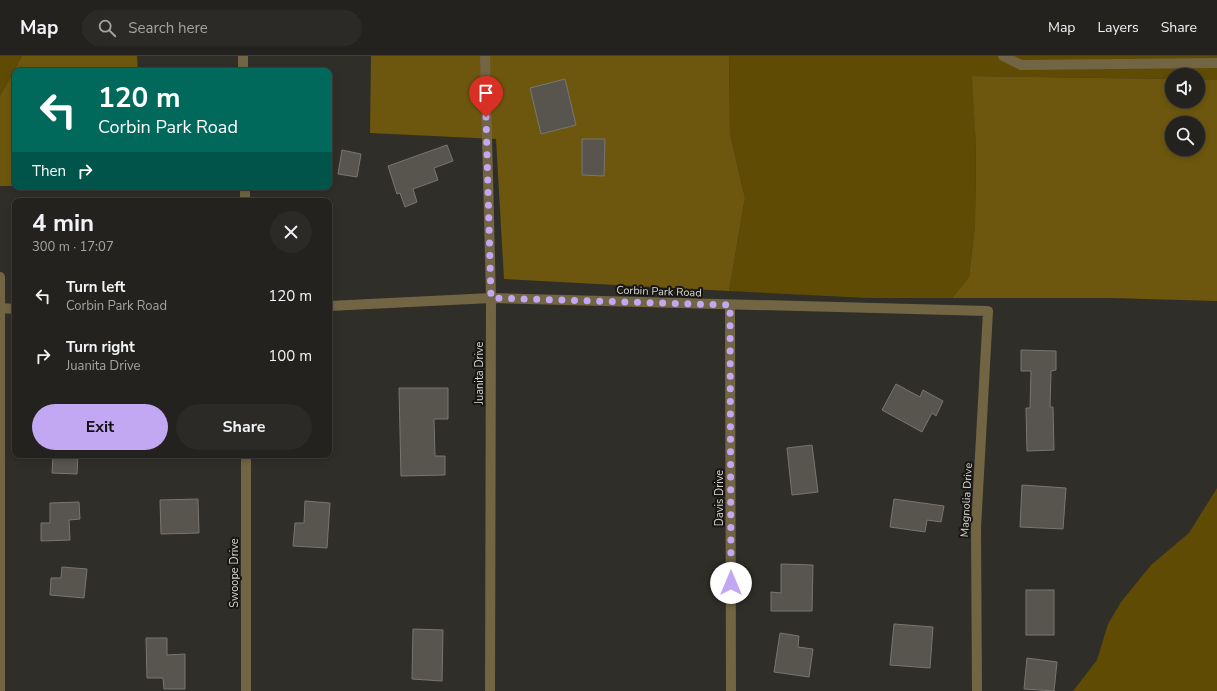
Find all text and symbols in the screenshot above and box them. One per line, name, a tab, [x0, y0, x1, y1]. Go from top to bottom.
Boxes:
search box	[82, 10, 362, 46]
text: Map	[20, 15, 58, 41]
icon: search	[96, 17, 118, 39]
text: Search here	[128, 18, 208, 38]
text: Map	[1048, 18, 1075, 37]
text: Layers	[1097, 18, 1139, 37]
text: Share	[1161, 18, 1197, 37]
map controls	[1165, 68, 1205, 156]
button: sound	[1165, 68, 1205, 108]
pin	[469, 76, 503, 117]
text: 120 m	[98, 79, 181, 117]
icon: arrive	[475, 82, 497, 104]
icon: left	[32, 84, 84, 136]
text: Corbin Park Road	[98, 115, 238, 139]
button: search	[1165, 116, 1205, 156]
icon: right	[74, 160, 96, 182]
text: Then	[32, 161, 66, 181]
text: 4 min	[32, 207, 94, 239]
button: close	[270, 211, 312, 253]
text: 300 m · 17:07	[32, 238, 114, 256]
text: Turn left	[66, 277, 125, 297]
street label: Corbin Park Road	[616, 283, 702, 300]
icon: left	[32, 285, 54, 307]
text: 120 m	[268, 286, 312, 306]
text: Corbin Park Road	[66, 297, 167, 315]
text: Turn right	[66, 337, 135, 357]
street label: Juanita Drive	[472, 341, 487, 405]
icon: right	[32, 345, 54, 367]
text: 100 m	[268, 346, 312, 366]
text: Juanita Drive	[66, 357, 140, 375]
button: Exit	[32, 404, 168, 450]
button: Share	[176, 404, 312, 450]
street label: Magnolia Drive	[957, 462, 976, 538]
street label: Davis Drive	[712, 470, 727, 526]
street label: Swoope Drive	[227, 538, 242, 608]
position arrow	[710, 562, 752, 604]

